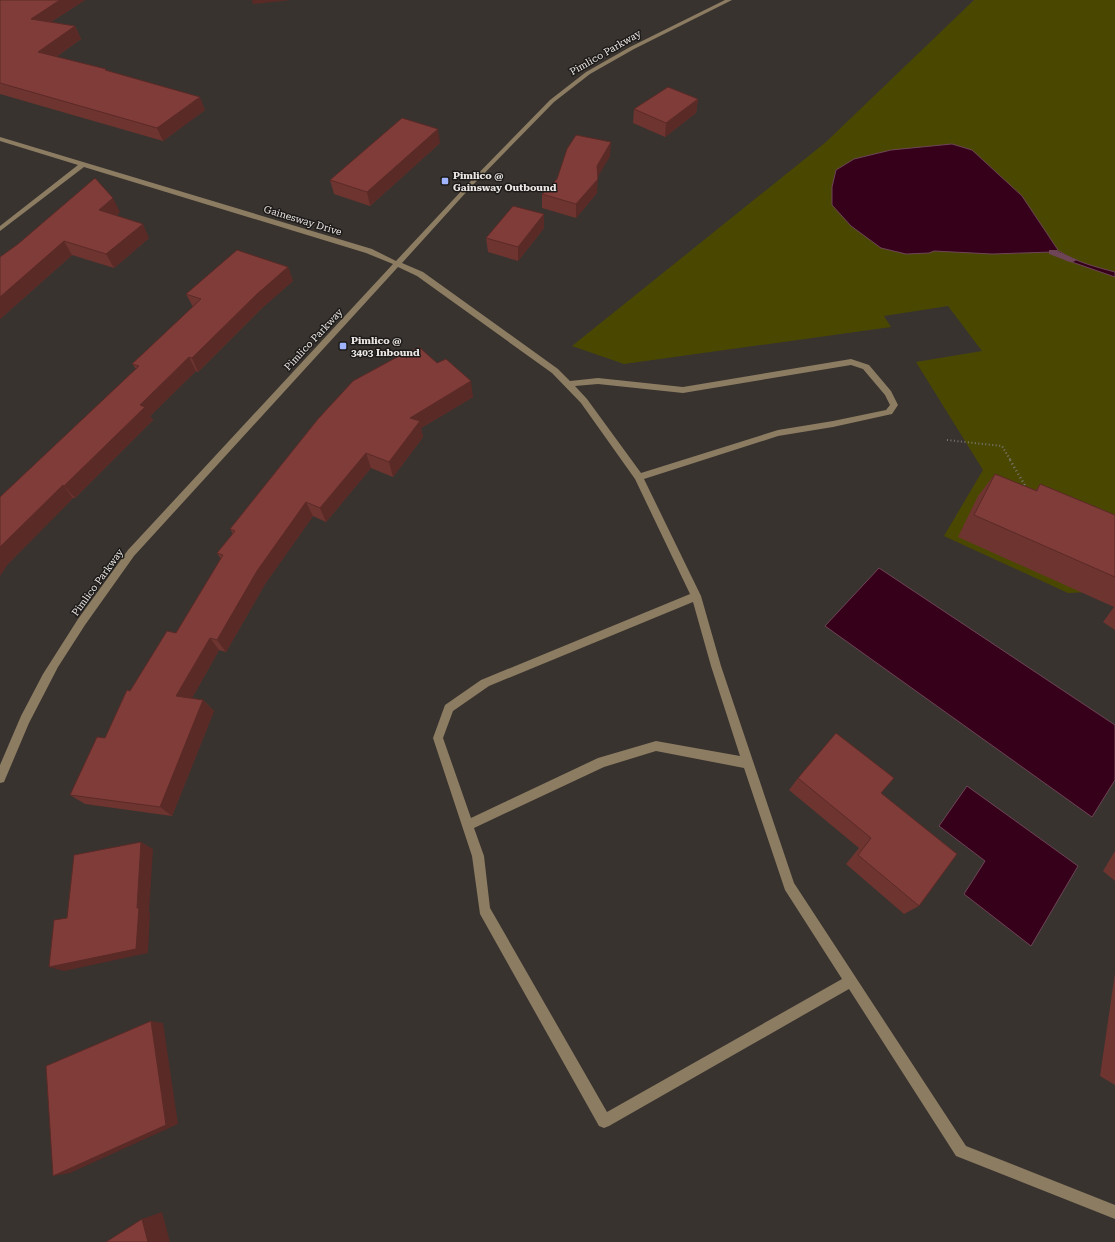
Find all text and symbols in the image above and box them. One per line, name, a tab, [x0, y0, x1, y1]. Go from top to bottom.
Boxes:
street label: Pimlico Parkway	[568, 28, 643, 77]
place label: Pimlico @ Gainsway Outbound	[453, 170, 557, 193]
marker: Pimlico @ Gainsway Outbound	[440, 176, 450, 186]
street label: Gainesway Drive	[263, 203, 344, 238]
street label: Pimlico Parkway	[282, 306, 345, 372]
place label: Pimlico @ 3403 Inbound	[351, 335, 420, 358]
marker: Pimlico @ 3403 Inbound	[338, 341, 348, 351]
street label: Pimlico Parkway	[69, 547, 126, 618]

